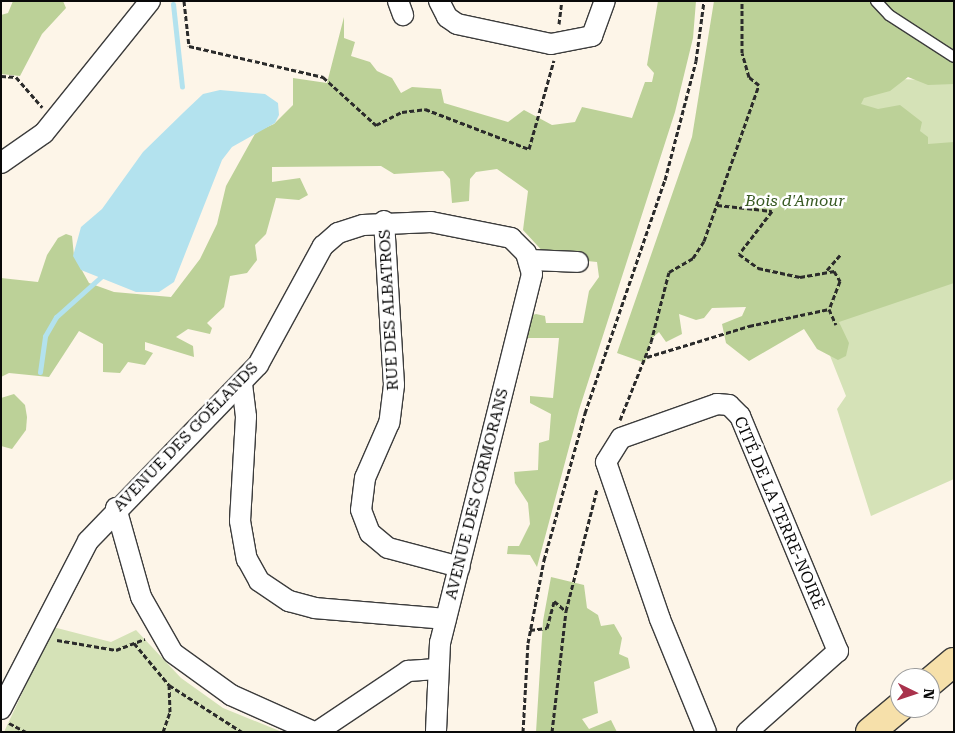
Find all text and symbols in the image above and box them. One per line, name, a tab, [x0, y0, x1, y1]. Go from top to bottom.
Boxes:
park label: Bois d'Amour	[745, 191, 845, 211]
street label: RUE DES ALBATROS	[375, 229, 403, 391]
street label: AVENUE DES GOÉLANDS	[110, 358, 262, 516]
street label: AVENUE DES CORMORANS	[441, 386, 513, 602]
street label: CITÉ DE LA TERRE-NOIRE	[730, 414, 828, 612]
north arrow	[890, 668, 940, 718]
text: N	[921, 688, 937, 700]

